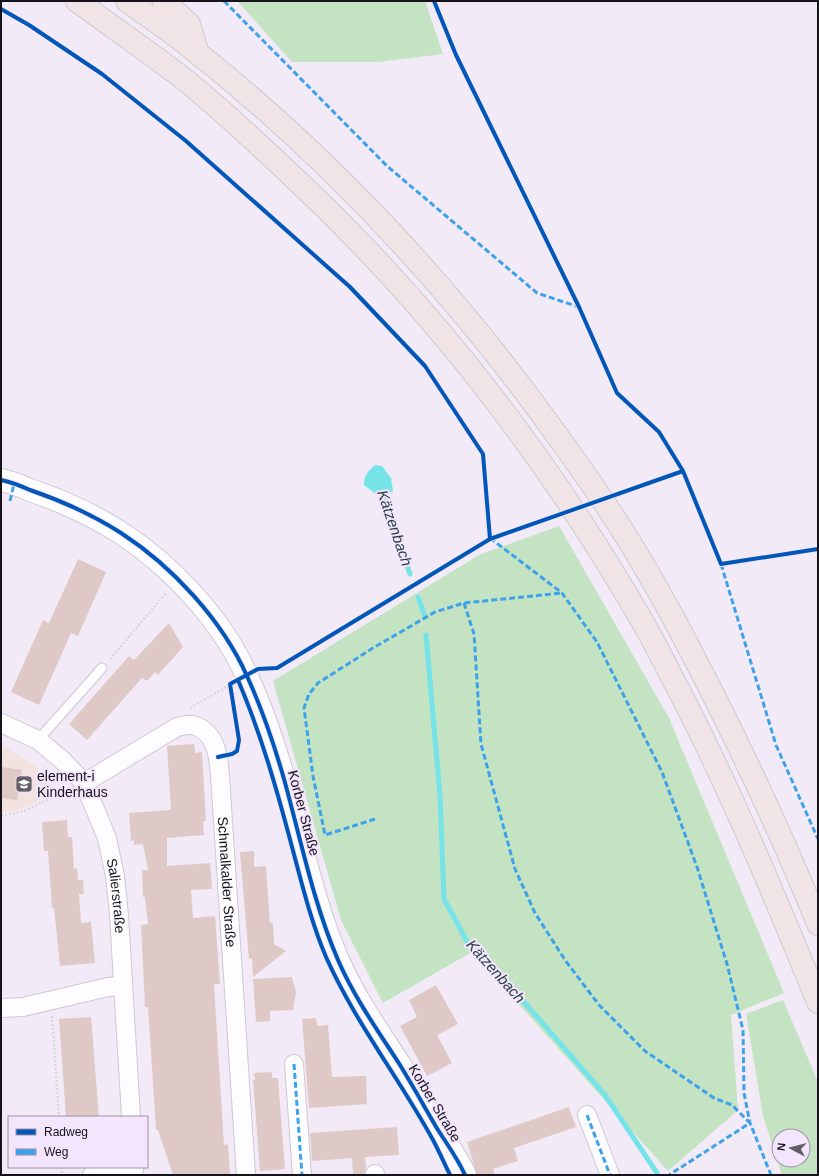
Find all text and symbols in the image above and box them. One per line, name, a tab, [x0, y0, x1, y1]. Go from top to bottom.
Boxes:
water label: Kätzenbach	[374, 488, 416, 568]
place label: element-i Kinderhaus	[37, 768, 108, 800]
street label: Korber Straße	[285, 768, 323, 858]
school or university icon: element-i Kinderhaus	[14, 774, 34, 794]
street label: Schmalkalder Straße	[215, 816, 239, 948]
street label: Salierstraße	[103, 857, 128, 934]
water label: Kätzenbach	[463, 936, 529, 1006]
street label: Korber Straße	[405, 1061, 465, 1145]
legend	[8, 1116, 148, 1168]
text: Radweg	[44, 1125, 88, 1139]
north arrow	[771, 1128, 811, 1168]
text: N	[775, 1142, 788, 1151]
text: Weg	[44, 1145, 68, 1159]

